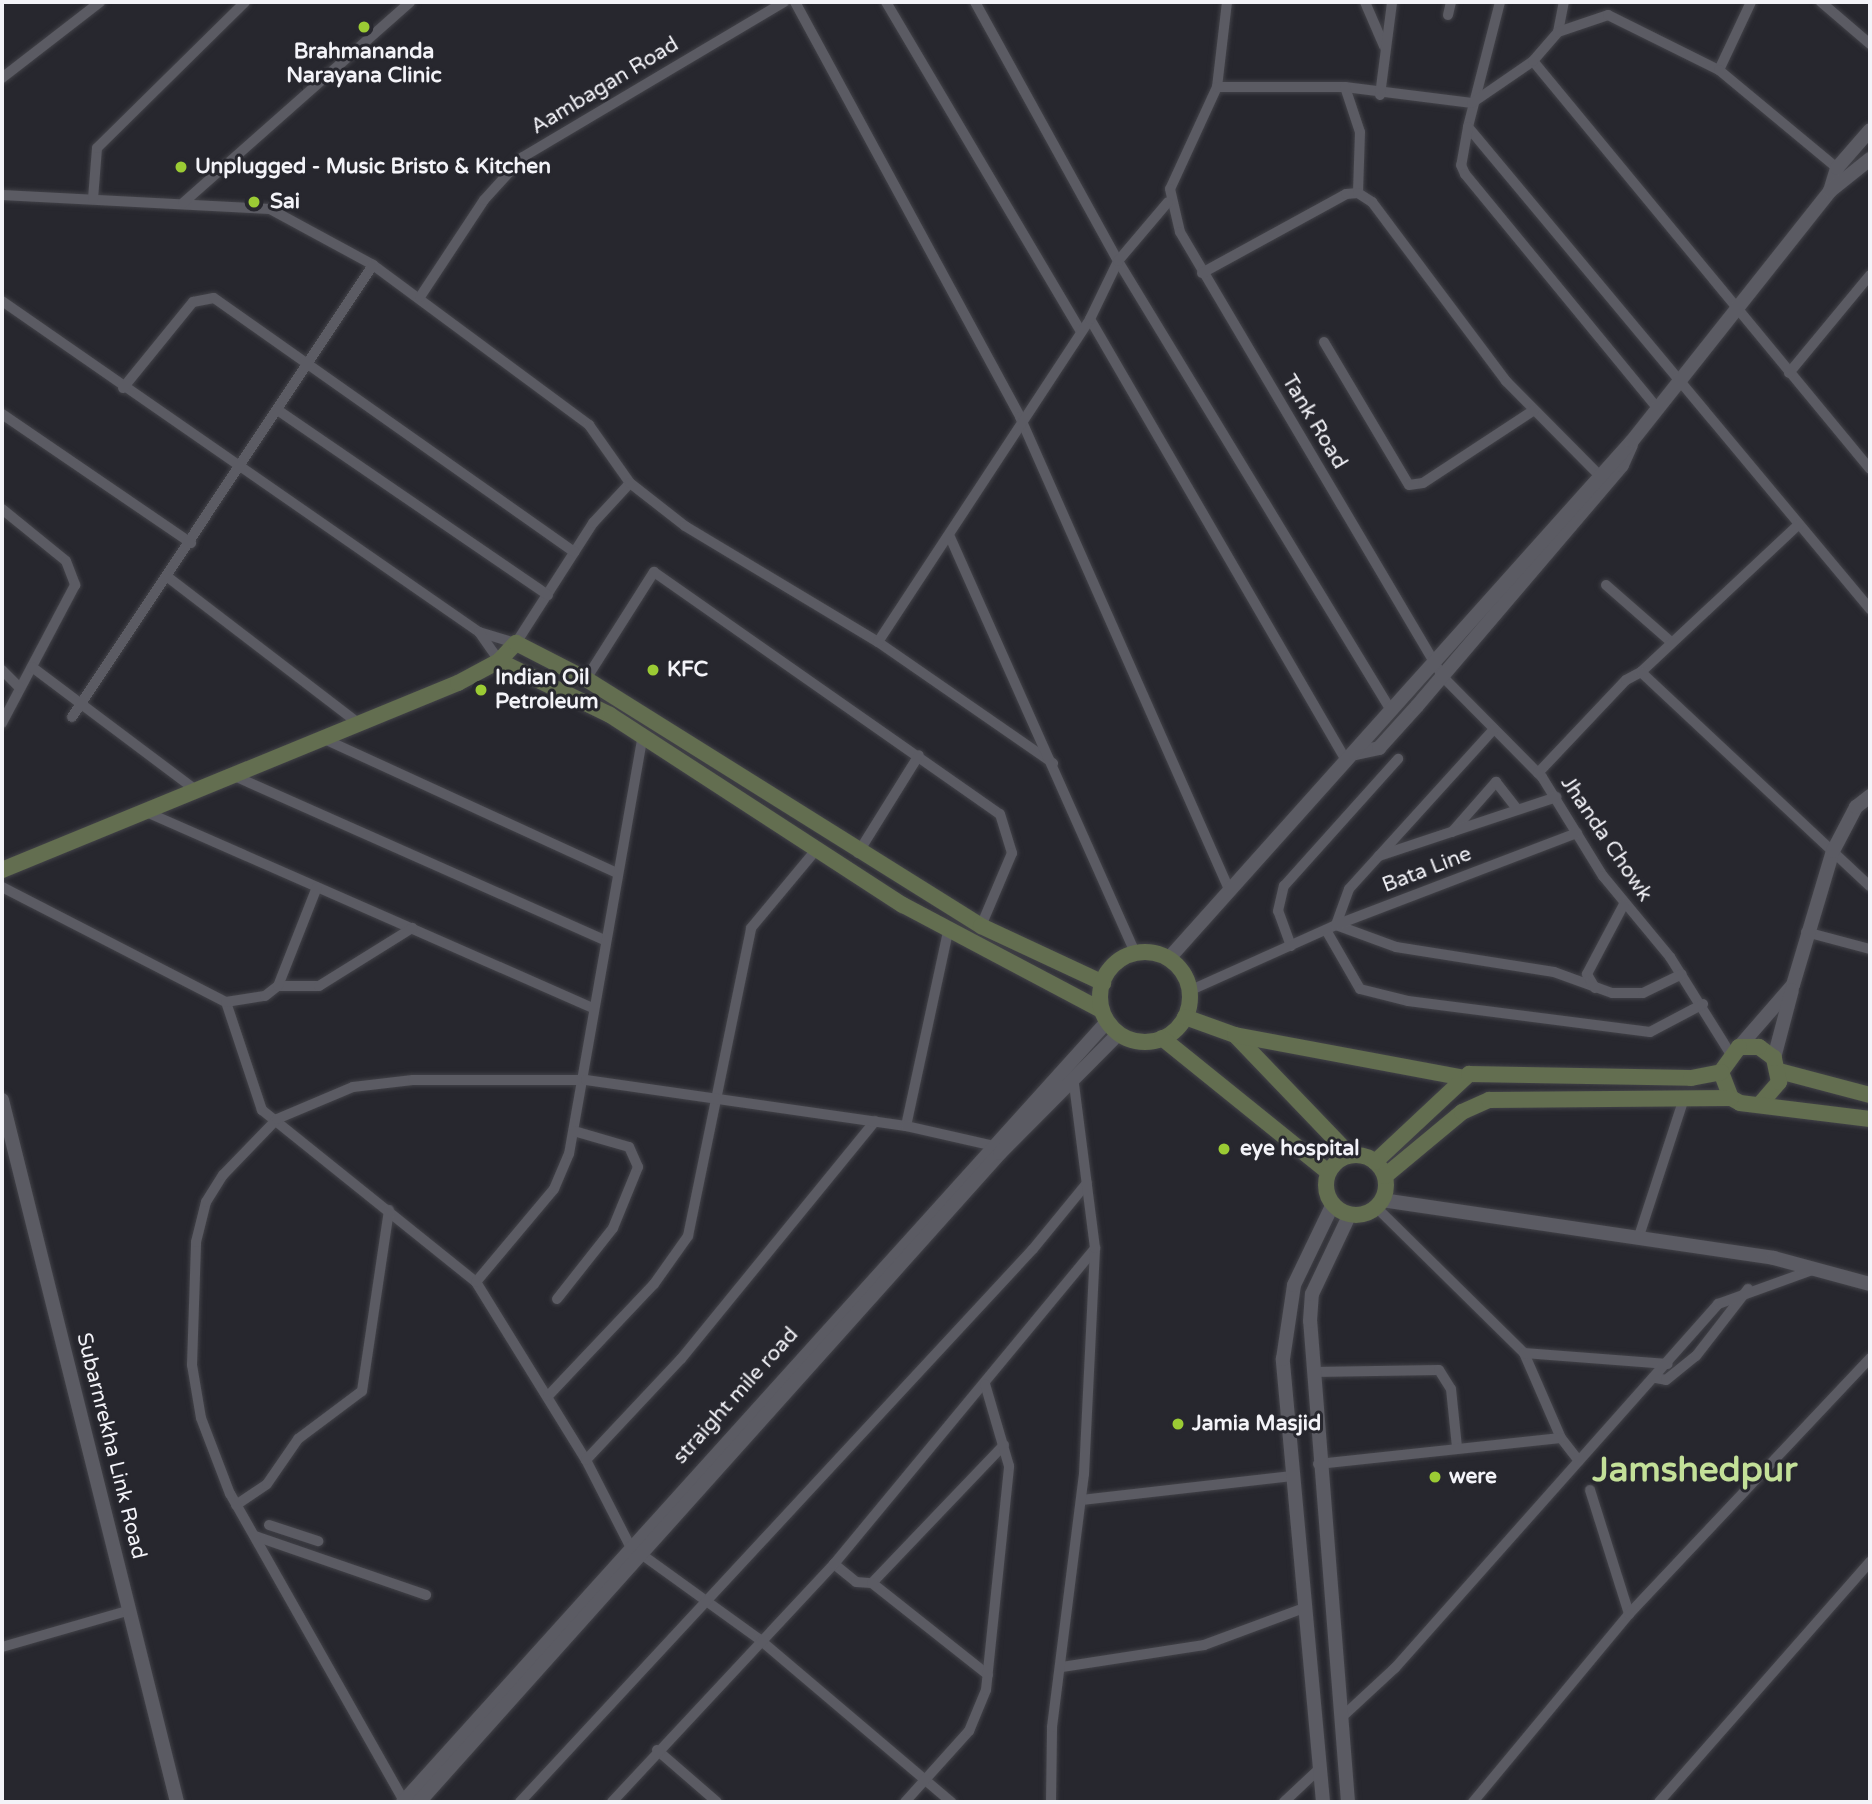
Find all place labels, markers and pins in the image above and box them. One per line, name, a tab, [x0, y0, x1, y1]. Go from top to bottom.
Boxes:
marker: Brahmananda Narayana Clinic	[354, 17, 374, 37]
place label: Brahmananda Narayana Clinic	[286, 39, 442, 89]
place label: Unplugged - Music Bristo & Kitchen	[195, 154, 551, 180]
marker: Unplugged - Music Bristo & Kitchen	[173, 159, 189, 175]
place label: Sai	[270, 189, 300, 215]
marker: Sai	[244, 192, 264, 212]
place label: KFC	[667, 657, 708, 683]
marker: KFC	[645, 662, 661, 678]
place label: Indian Oil Petroleum	[495, 665, 598, 715]
marker: Indian Oil Petroleum	[473, 682, 489, 698]
place label: eye hospital	[1240, 1136, 1359, 1162]
marker: eye hospital	[1214, 1139, 1234, 1159]
place label: Jamia Masjid	[1192, 1411, 1321, 1437]
marker: Jamia Masjid	[1170, 1416, 1186, 1432]
place label: were	[1449, 1464, 1497, 1490]
marker: were	[1427, 1469, 1443, 1485]

